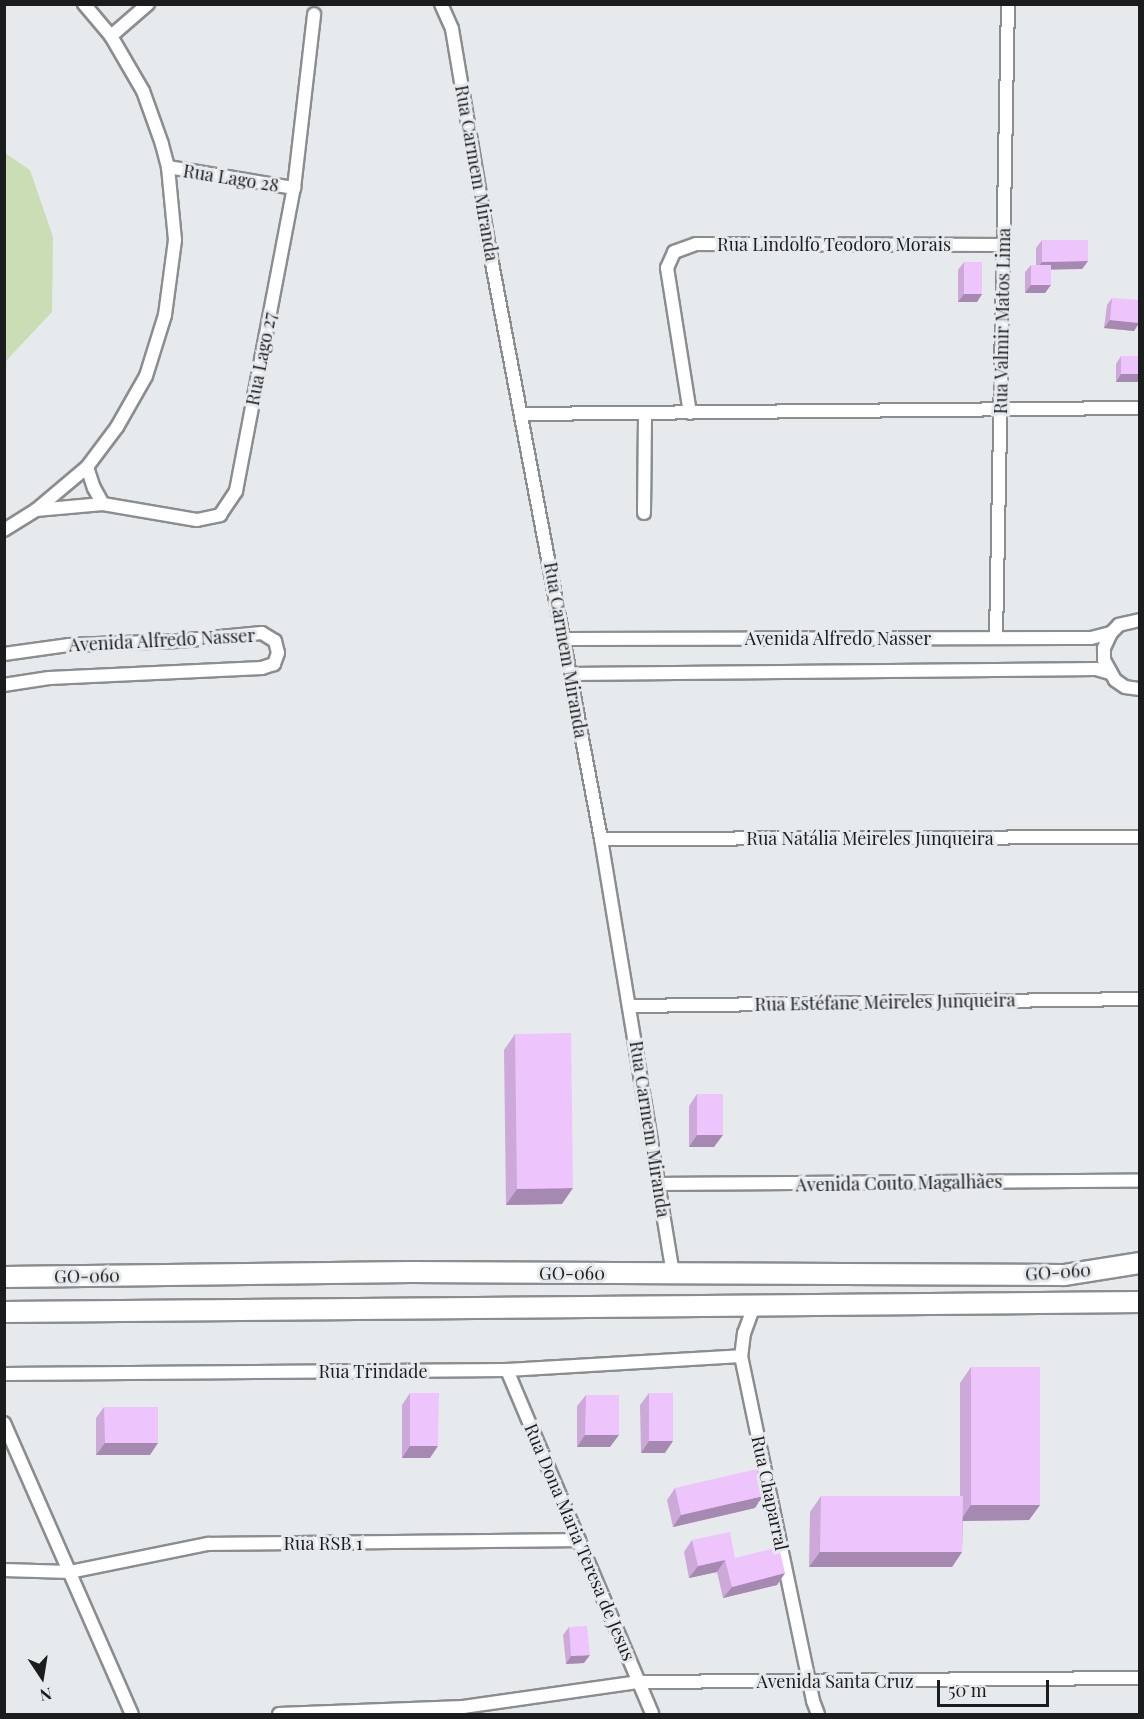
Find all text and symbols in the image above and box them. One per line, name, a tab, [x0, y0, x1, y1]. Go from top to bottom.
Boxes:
street label: Rua Carmem Miranda	[451, 83, 503, 263]
street label: Rua Lago 28	[182, 160, 280, 196]
street label: Rua Valmir Matos Lima	[990, 227, 1014, 415]
street label: Rua Lindolfo Teodoro Morais	[717, 233, 951, 255]
street label: Rua Lago 27	[241, 310, 281, 408]
street label: Rua Carmem Miranda	[540, 560, 592, 740]
street label: Avenida Alfredo Nasser	[68, 624, 256, 656]
street label: Avenida Alfredo Nasser	[744, 627, 932, 649]
street label: Rua Natália Meireles Junqueira	[746, 827, 994, 849]
street label: Rua Estéfane Meireles Junqueira	[754, 989, 1016, 1015]
street label: Rua Carmem Miranda	[625, 1039, 675, 1219]
street label: Avenida Couto Magalhães	[795, 1170, 1003, 1196]
street label: GO-060	[1024, 1259, 1092, 1285]
street label: GO-060	[539, 1262, 605, 1284]
street label: GO-060	[54, 1265, 120, 1287]
street label: Rua Trindade	[318, 1360, 428, 1382]
street label: Rua Dona Maria Teresa de Jesus	[520, 1420, 640, 1664]
street label: Rua Chaparral	[747, 1434, 793, 1552]
street label: Rua RSB 1	[283, 1532, 363, 1554]
north arrow	[12, 1647, 72, 1707]
scale bar	[940, 1668, 1052, 1706]
street label: Avenida Santa Cruz	[756, 1670, 914, 1692]
text: 50 m	[948, 1678, 987, 1702]
text: N	[38, 1684, 54, 1707]

